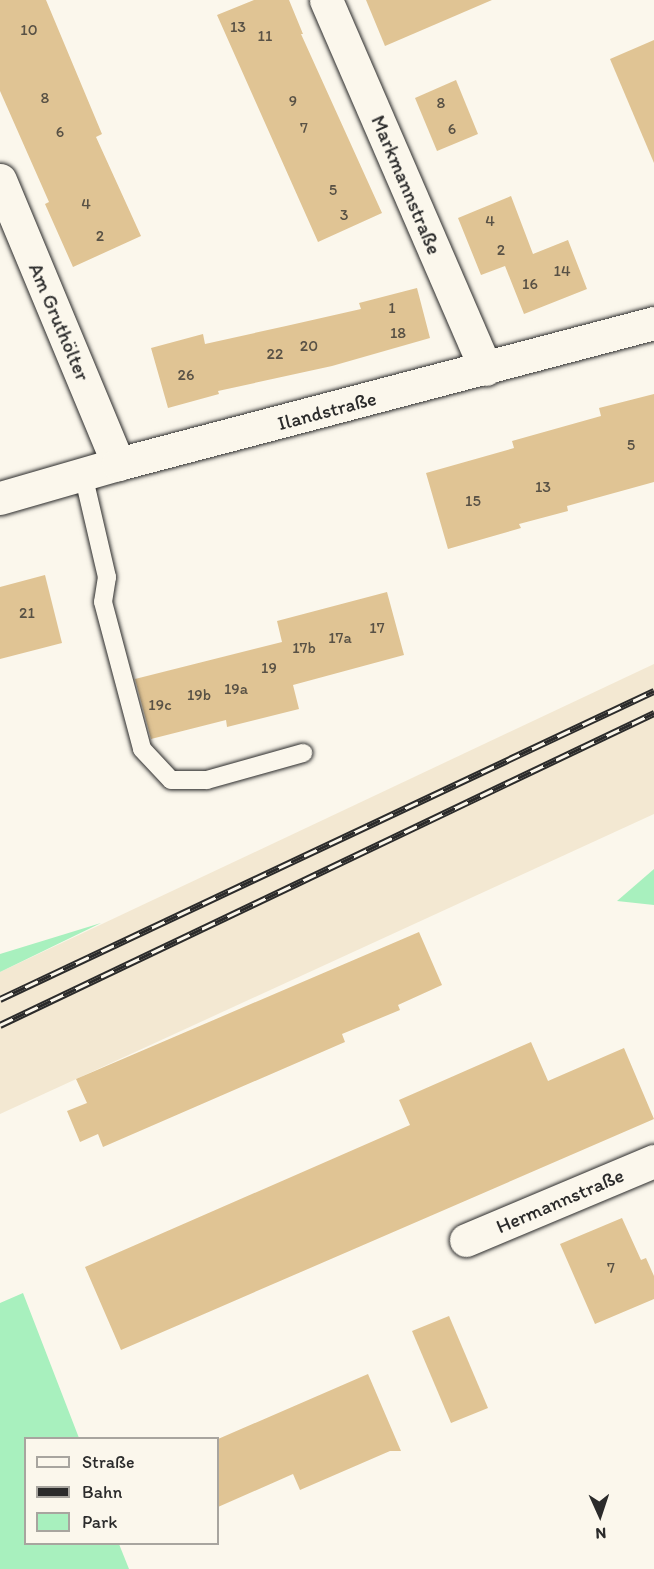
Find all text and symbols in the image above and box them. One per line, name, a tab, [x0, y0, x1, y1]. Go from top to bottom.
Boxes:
house number: 13	[230, 17, 246, 37]
house number: 10	[20, 20, 38, 40]
house number: 11	[258, 26, 272, 46]
house number: 8	[41, 88, 49, 108]
house number: 9	[289, 91, 297, 111]
house number: 8	[437, 93, 445, 113]
street label: Markmannstraße	[366, 112, 446, 258]
house number: 7	[300, 118, 308, 138]
house number: 6	[448, 119, 456, 139]
house number: 6	[56, 122, 64, 142]
house number: 5	[329, 180, 337, 200]
house number: 4	[81, 194, 91, 214]
house number: 3	[340, 205, 348, 225]
house number: 4	[485, 211, 495, 231]
house number: 2	[96, 226, 104, 246]
house number: 2	[497, 240, 505, 260]
street label: Am Gruthölter	[23, 259, 95, 385]
house number: 14	[553, 261, 571, 281]
house number: 16	[522, 274, 538, 294]
house number: 1	[388, 298, 396, 318]
house number: 18	[390, 323, 406, 343]
house number: 20	[300, 336, 318, 356]
house number: 22	[267, 344, 283, 364]
house number: 26	[178, 365, 194, 385]
street label: Ilandstraße	[275, 386, 379, 436]
house number: 5	[627, 435, 635, 455]
house number: 13	[535, 477, 551, 497]
house number: 15	[465, 491, 481, 511]
house number: 21	[19, 603, 35, 623]
house number: 17	[369, 618, 385, 638]
house number: 17a	[328, 628, 352, 648]
house number: 17b	[292, 638, 316, 658]
house number: 19	[261, 658, 277, 678]
house number: 19a	[224, 679, 248, 699]
house number: 19b	[187, 685, 211, 705]
house number: 19c	[148, 695, 172, 715]
street label: Hermannstraße	[493, 1163, 627, 1239]
house number: 7	[607, 1258, 615, 1278]
legend	[24, 1437, 219, 1545]
text: Straße	[82, 1451, 135, 1473]
text: Bahn	[82, 1481, 122, 1503]
north arrow	[570, 1485, 630, 1545]
text: Park	[82, 1511, 117, 1533]
text: N	[595, 1524, 607, 1543]

